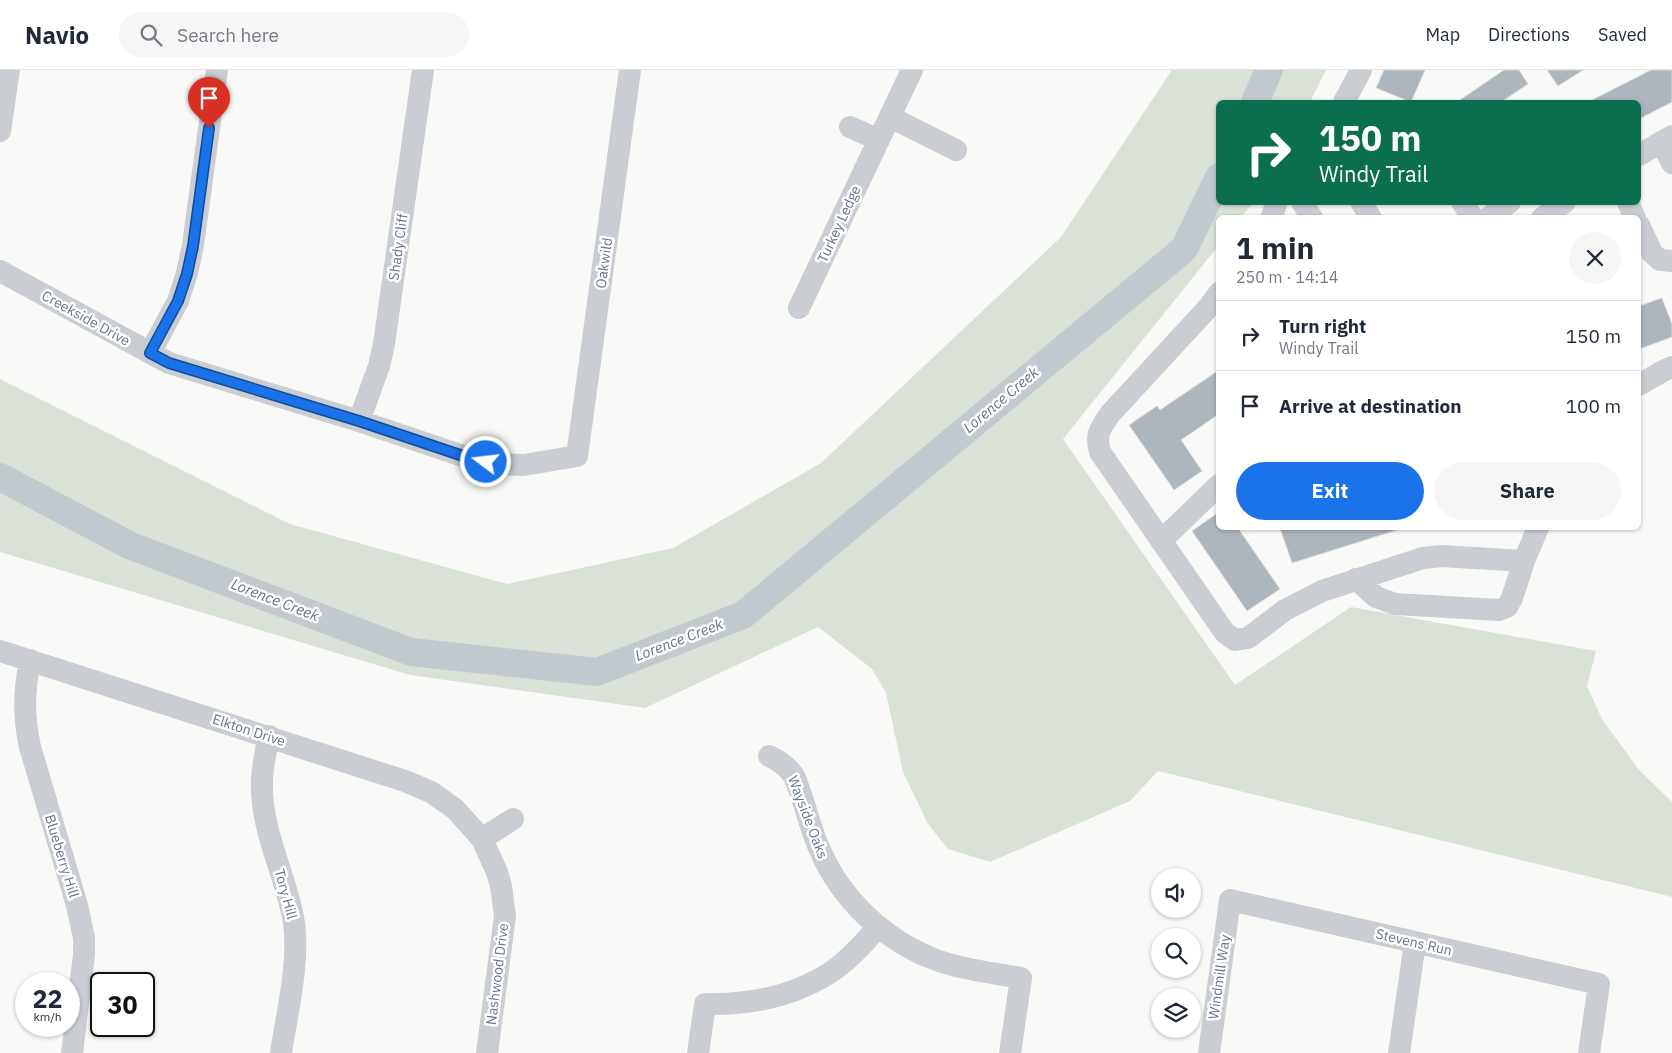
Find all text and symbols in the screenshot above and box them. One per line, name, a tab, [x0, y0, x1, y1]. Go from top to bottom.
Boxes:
search box	[119, 12, 469, 57]
text: Navio	[25, 19, 89, 51]
icon: search	[137, 21, 165, 49]
text: Search here	[177, 23, 279, 47]
text: Map	[1425, 23, 1460, 46]
text: Directions	[1488, 23, 1570, 46]
text: Saved	[1598, 23, 1647, 46]
pin	[188, 77, 230, 128]
icon: arrive	[195, 84, 223, 112]
text: 150 m	[1319, 115, 1422, 161]
icon: right	[1236, 120, 1301, 185]
text: Windy Trail	[1319, 159, 1428, 188]
street label: Turkey Ledge	[813, 182, 865, 265]
street label: Shady Cliff	[384, 212, 412, 281]
text: 1 min	[1236, 228, 1314, 267]
button: close	[1569, 232, 1621, 284]
street label: Oakwild	[592, 237, 616, 289]
text: 250 m · 14:14	[1236, 267, 1338, 287]
street label: Creekside Drive	[39, 286, 134, 350]
text: Turn right	[1279, 314, 1366, 338]
icon: right	[1236, 322, 1264, 350]
text: 150 m	[1566, 324, 1621, 348]
text: Windy Trail	[1279, 338, 1359, 358]
water label: Lorence Creek	[959, 362, 1042, 437]
icon: arrive	[1236, 392, 1264, 420]
text: Arrive at destination	[1279, 394, 1462, 418]
text: 100 m	[1566, 394, 1621, 418]
position arrow	[459, 435, 511, 487]
button: Exit	[1236, 462, 1424, 520]
button: Share	[1434, 462, 1621, 520]
water label: Lorence Creek	[228, 574, 322, 625]
water label: Lorence Creek	[632, 614, 726, 665]
street label: Elkton Drive	[210, 710, 288, 750]
street label: Wayside Oaks	[784, 773, 832, 861]
street label: Blueberry Hill	[41, 812, 83, 900]
street label: Tory Hill	[271, 867, 301, 921]
map controls	[1151, 868, 1201, 1038]
button: sound	[1151, 868, 1201, 918]
street label: Nashwood Drive	[482, 922, 512, 1026]
street label: Stevens Run	[1374, 924, 1454, 960]
button: search	[1151, 928, 1201, 978]
street label: Windmill Way	[1204, 933, 1234, 1021]
speed limit sign: 30	[90, 972, 155, 1037]
text: 22	[32, 982, 63, 1015]
button: layers	[1151, 988, 1201, 1038]
text: km/h	[33, 1009, 62, 1024]

